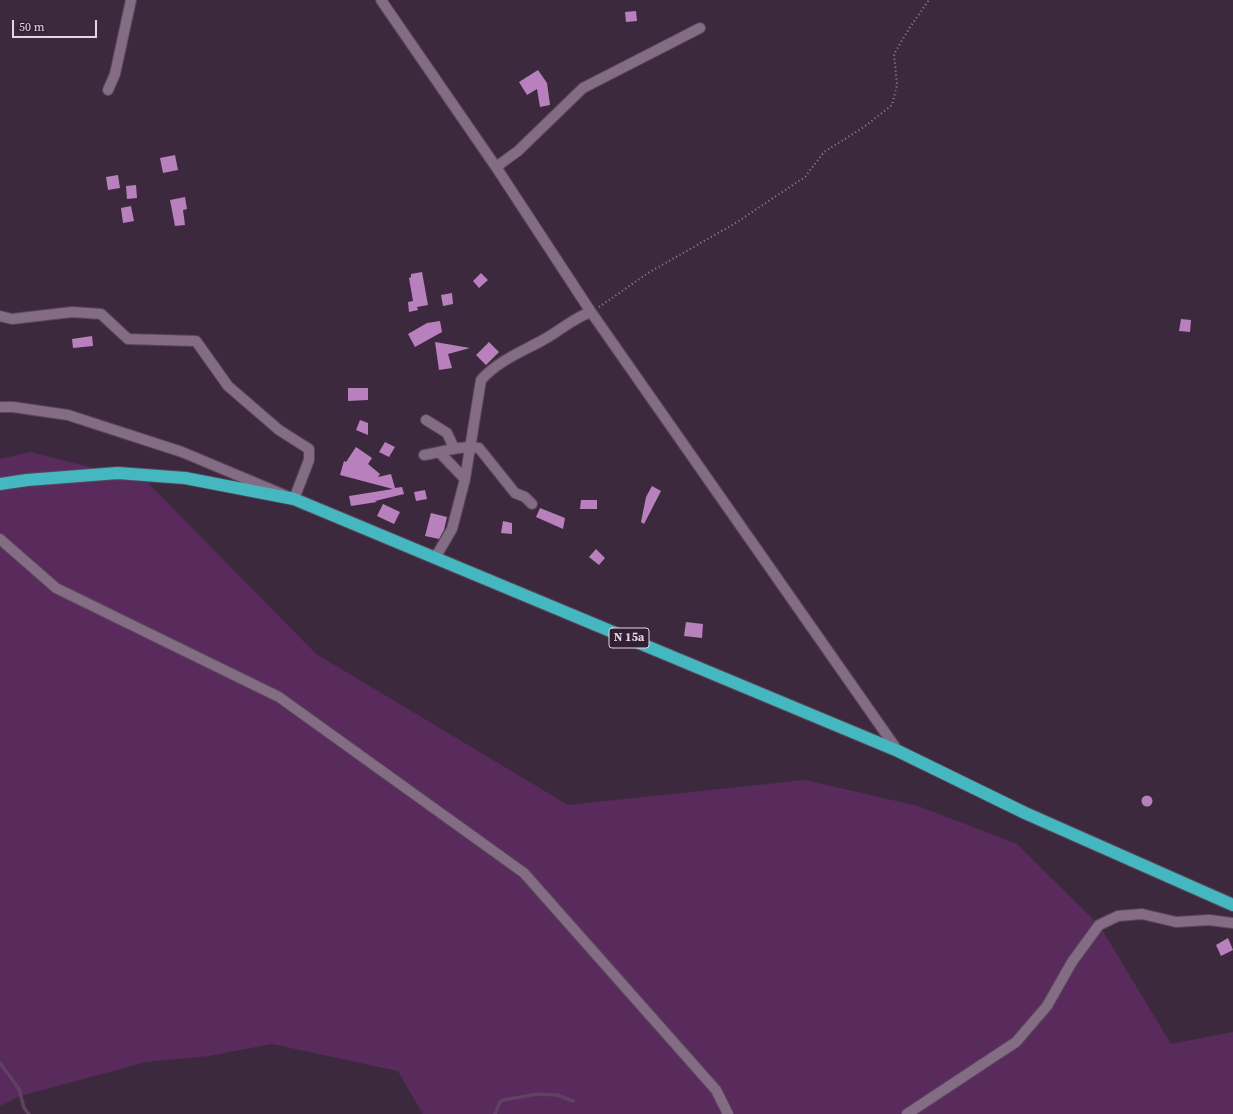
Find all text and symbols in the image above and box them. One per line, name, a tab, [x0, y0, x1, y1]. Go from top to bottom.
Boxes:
scale bar	[14, 12, 99, 38]
text: 50 m	[19, 19, 45, 35]
road number: N 15a	[609, 628, 649, 648]

